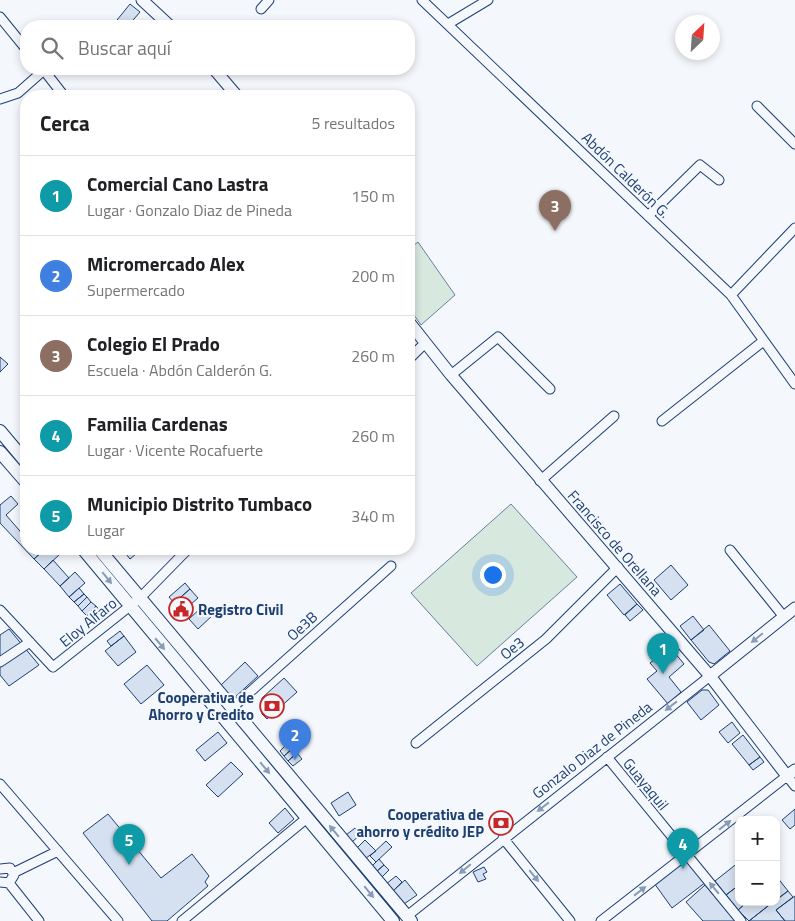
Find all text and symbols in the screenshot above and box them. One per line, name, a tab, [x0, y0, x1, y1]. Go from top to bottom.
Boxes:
north arrow	[675, 15, 720, 60]
search box	[20, 20, 415, 75]
text: Buscar aquí	[78, 33, 171, 62]
icon: search	[38, 34, 66, 62]
text: Cerca	[40, 107, 90, 139]
text: 5 resultados	[311, 111, 395, 135]
street label: Abdón Calderón G.	[576, 127, 676, 223]
text: Comercial Cano Lastra	[87, 169, 269, 198]
text: 1	[52, 184, 60, 208]
text: 150 m	[351, 184, 395, 208]
pin: 3	[539, 190, 571, 231]
text: Lugar · Gonzalo Diaz de Pineda	[87, 198, 292, 222]
text: Micromercado Alex	[87, 249, 245, 278]
text: 2	[52, 264, 60, 288]
text: 200 m	[351, 264, 395, 288]
text: Supermercado	[87, 278, 185, 302]
text: Colegio El Prado	[87, 329, 220, 358]
text: 3	[52, 344, 60, 368]
text: 260 m	[351, 344, 395, 368]
text: Escuela · Abdón Calderón G.	[87, 358, 272, 382]
text: Familia Cardenas	[87, 409, 228, 438]
text: 4	[52, 424, 60, 448]
text: 260 m	[351, 424, 395, 448]
text: Lugar · Vicente Rocafuerte	[87, 438, 263, 462]
street label: Francisco de Orellana	[562, 485, 668, 602]
text: Municipio Distrito Tumbaco	[87, 489, 312, 518]
text: 5	[52, 504, 60, 528]
text: 340 m	[351, 504, 395, 528]
text: Lugar	[87, 518, 125, 542]
your location	[480, 562, 506, 588]
one-way arrow	[101, 571, 112, 584]
street label: Eloy Alfaro	[54, 592, 122, 652]
public building icon: Registro Civil	[168, 596, 194, 622]
place label: Registro Civil	[198, 598, 284, 621]
street label: Oe3B	[281, 606, 323, 646]
street label: Oe3	[495, 631, 529, 665]
pin: 1	[647, 633, 679, 674]
one-way arrow	[751, 633, 764, 644]
one-way arrow	[154, 637, 165, 650]
place label: Cooperativa de Ahorro y Credito	[149, 686, 254, 726]
bank icon: Cooperativa de Ahorro y Credito	[259, 693, 285, 719]
street label: Gonzalo Diaz de Pineda	[527, 695, 657, 804]
one-way arrow	[665, 701, 678, 712]
pin: 2	[279, 719, 311, 760]
street label: Guayaquil	[618, 753, 674, 815]
one-way arrow	[259, 761, 270, 774]
one-way arrow	[537, 801, 550, 812]
place label: Cooperativa de ahorro y crédito JEP	[356, 803, 484, 843]
bank icon: Cooperativa de ahorro y crédito JEP	[488, 810, 514, 836]
map controls	[735, 816, 780, 906]
button: +	[735, 816, 780, 861]
one-way arrow	[718, 820, 731, 831]
pin: 5	[113, 824, 145, 865]
one-way arrow	[329, 824, 340, 837]
pin: 4	[667, 828, 699, 869]
button: −	[735, 861, 780, 906]
one-way arrow	[459, 863, 472, 874]
one-way arrow	[528, 869, 539, 882]
one-way arrow	[708, 883, 720, 895]
one-way arrow	[364, 886, 375, 899]
one-way arrow	[633, 886, 646, 897]

